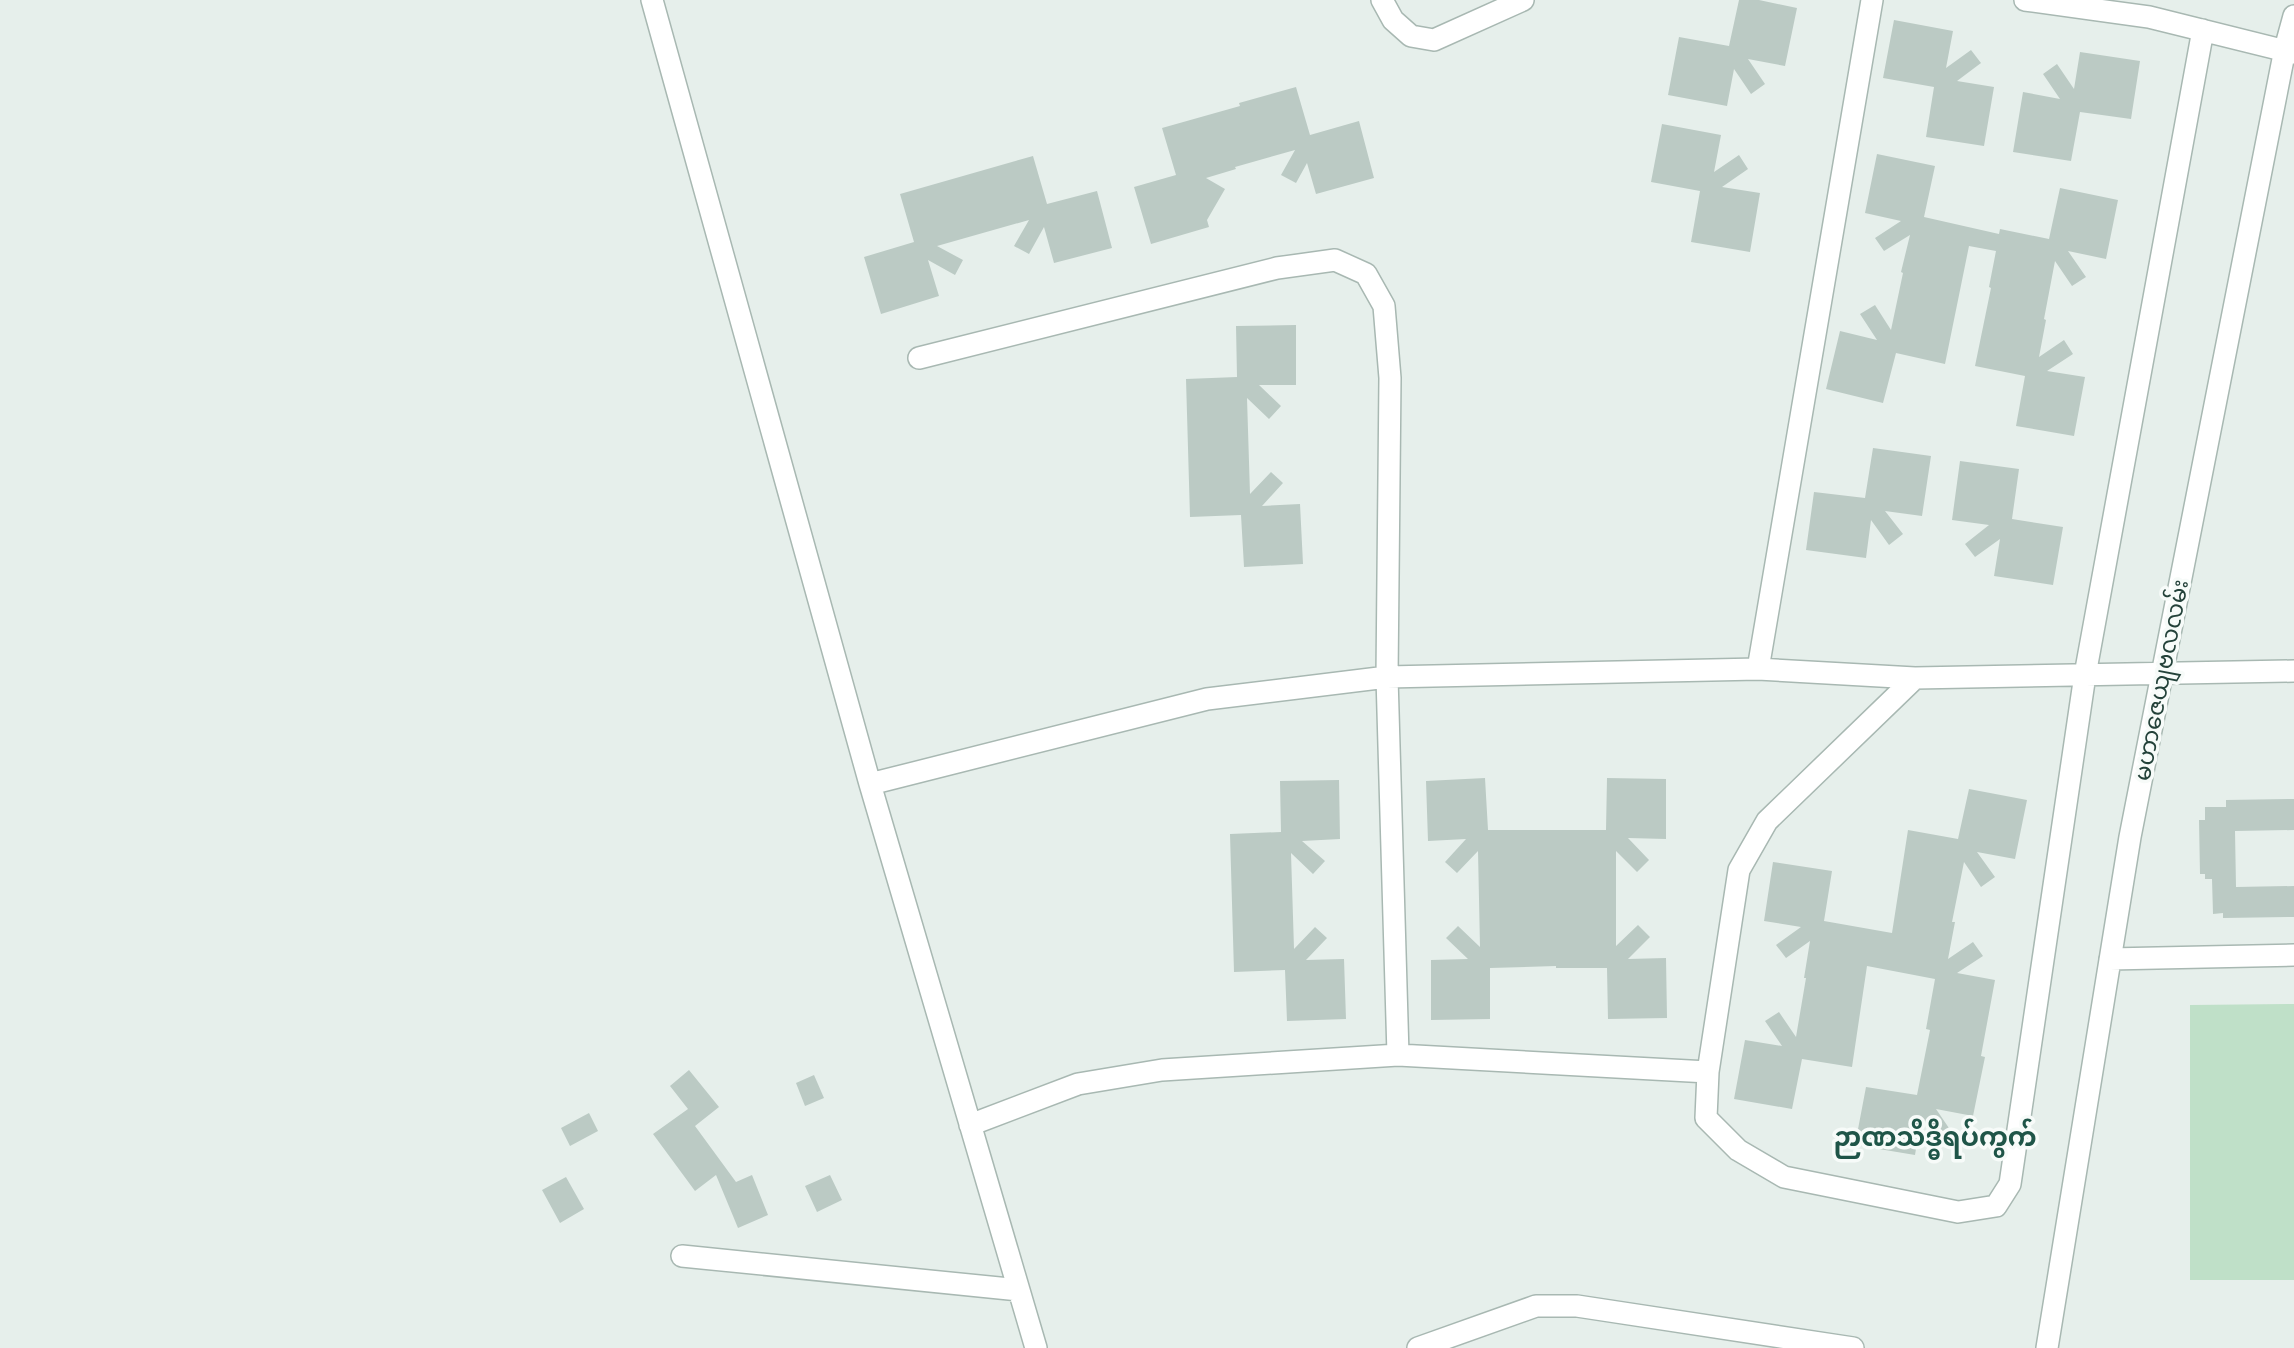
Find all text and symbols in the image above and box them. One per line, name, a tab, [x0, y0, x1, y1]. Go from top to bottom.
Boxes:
street label: မဟာဇေယျဗလလမ်း	[2125, 576, 2199, 784]
district label: ဉာဏသိဒ္ဓိရပ်ကွက်	[1833, 1118, 2037, 1160]

